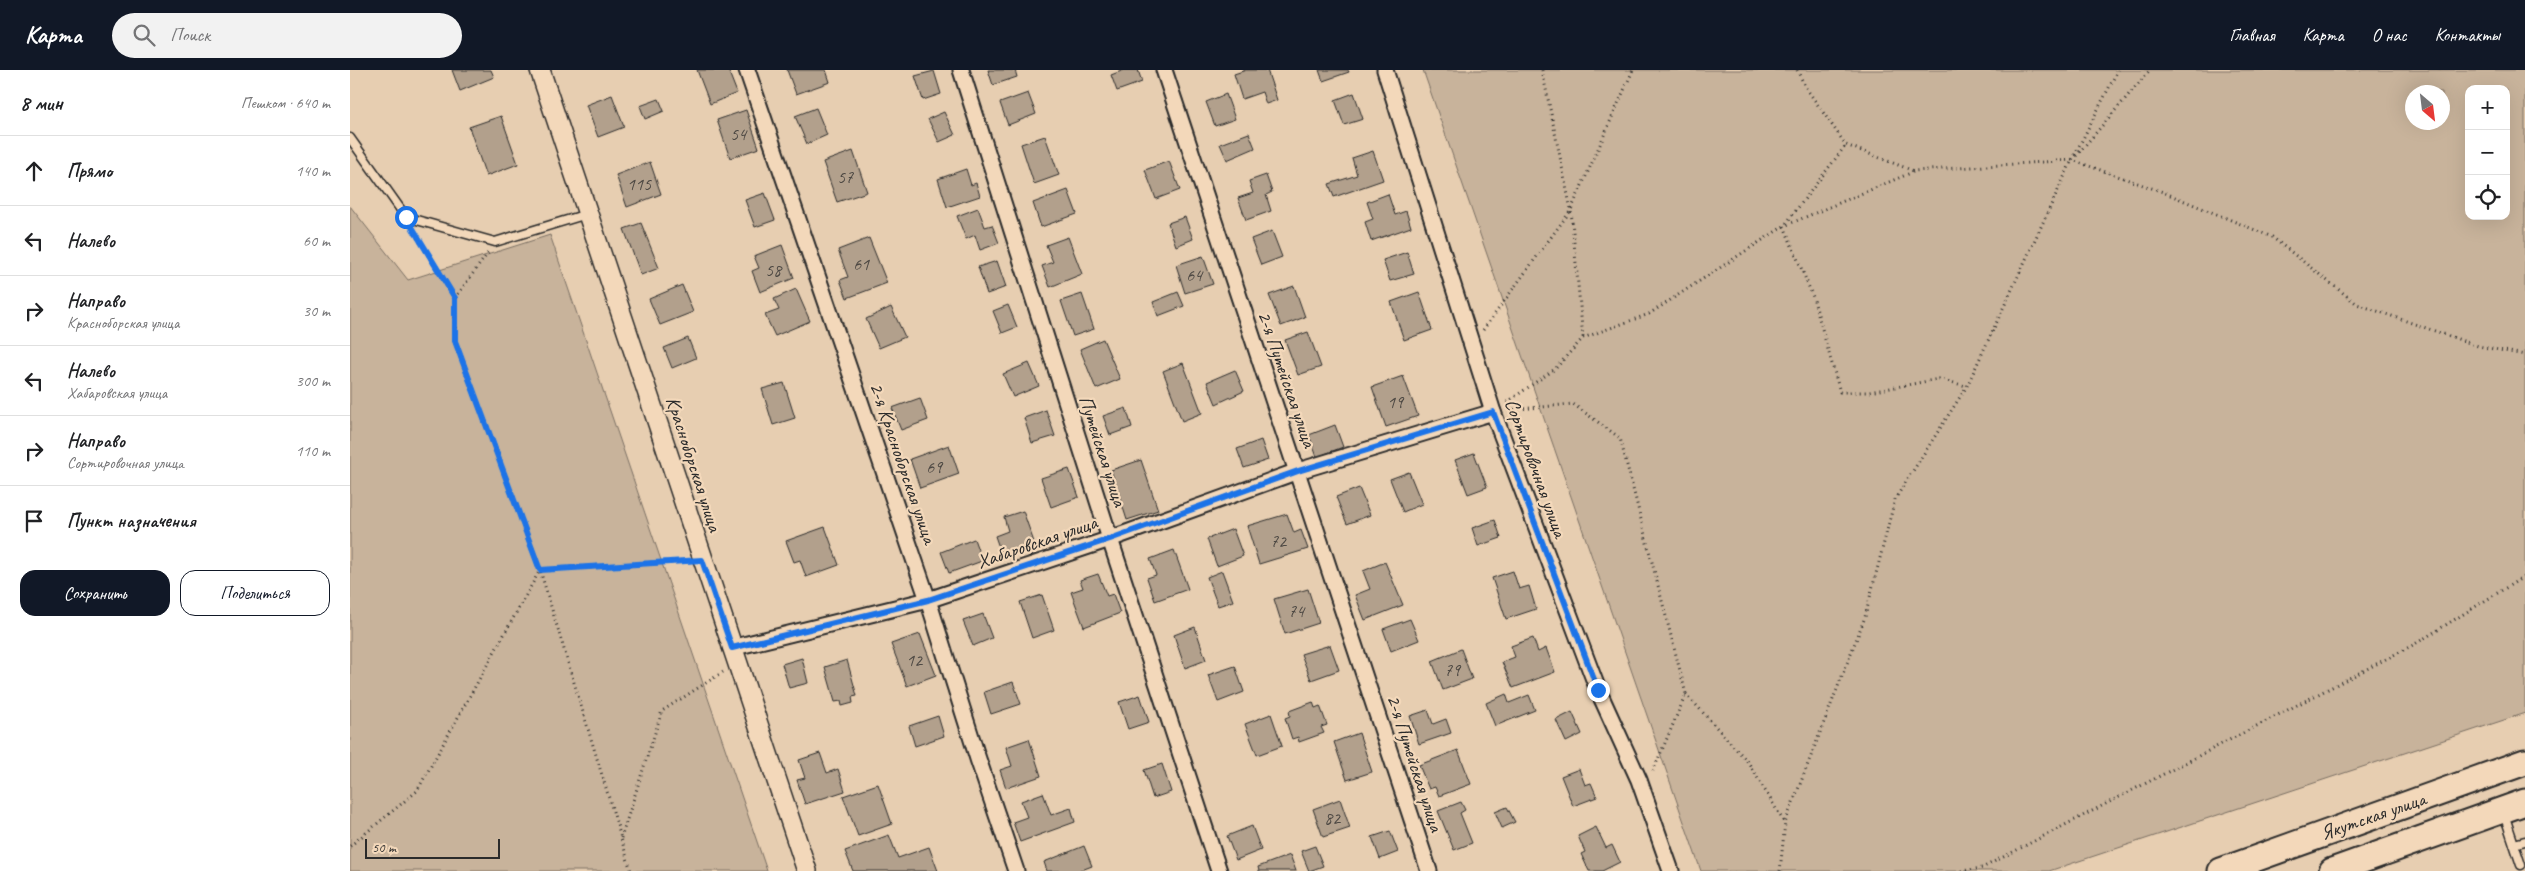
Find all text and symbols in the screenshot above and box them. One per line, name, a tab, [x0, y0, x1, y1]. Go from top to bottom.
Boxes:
search box	[112, 13, 462, 58]
text: Карта	[25, 20, 82, 50]
icon: search	[130, 21, 158, 49]
text: Поиск	[170, 23, 210, 47]
text: Главная	[2230, 24, 2275, 46]
text: Карта	[2303, 24, 2344, 46]
text: О нас	[2372, 24, 2407, 46]
text: Контакты	[2435, 24, 2500, 46]
north arrow	[2405, 85, 2450, 130]
map controls	[2465, 85, 2510, 220]
button: +	[2465, 85, 2510, 130]
text: 8 мин	[20, 90, 63, 116]
text: Пешком · 640 m	[241, 93, 330, 113]
house number: 54	[730, 123, 748, 145]
button: −	[2465, 130, 2510, 175]
icon: ahead	[20, 157, 48, 185]
text: Прямо	[67, 159, 112, 183]
text: 140 m	[296, 161, 330, 181]
house number: 57	[837, 166, 854, 188]
house number: 115	[627, 173, 652, 195]
button: locate	[2465, 175, 2510, 220]
route start	[395, 206, 418, 229]
icon: left	[20, 227, 48, 255]
text: Налево	[67, 229, 115, 253]
text: 60 m	[303, 231, 330, 251]
house number: 61	[853, 253, 870, 275]
house number: 58	[765, 259, 783, 281]
house number: 64	[1186, 264, 1204, 286]
text: Направо	[67, 289, 125, 313]
icon: right	[20, 297, 48, 325]
text: 30 m	[303, 301, 330, 321]
street label: 2-я Путейская улица	[1252, 307, 1323, 452]
text: Красноборская улица	[67, 313, 179, 333]
text: Налево	[67, 359, 115, 383]
icon: left	[20, 367, 48, 395]
text: 300 m	[296, 371, 330, 391]
street label: 2-я Красноборская улица	[864, 379, 943, 549]
text: Хабаровская улица	[67, 383, 167, 403]
house number: 19	[1387, 391, 1405, 413]
street label: Путейская улица	[1073, 392, 1133, 511]
street label: Красноборская улица	[660, 393, 728, 537]
street label: Сортировочная улица	[1499, 395, 1573, 542]
text: Направо	[67, 429, 125, 453]
icon: right	[20, 437, 48, 465]
text: 110 m	[296, 441, 330, 461]
text: Сортировочная улица	[67, 453, 184, 473]
house number: 69	[926, 456, 944, 478]
icon: arrive	[20, 507, 48, 535]
text: Пункт назначения	[67, 509, 196, 533]
street label: Хабаровская улица	[974, 509, 1102, 574]
house number: 72	[1270, 530, 1288, 552]
button: Сохранить	[20, 570, 170, 616]
button: Поделиться	[180, 570, 330, 616]
house number: 74	[1288, 600, 1306, 622]
house number: 12	[906, 649, 924, 671]
house number: 79	[1444, 659, 1462, 681]
route end	[1587, 679, 1610, 702]
street label: 2-я Путейская улица	[1381, 691, 1450, 837]
street label: Якутская улица	[2317, 786, 2431, 846]
house number: 82	[1324, 807, 1342, 829]
scale bar	[365, 836, 500, 859]
text: 50 m	[372, 839, 396, 856]

